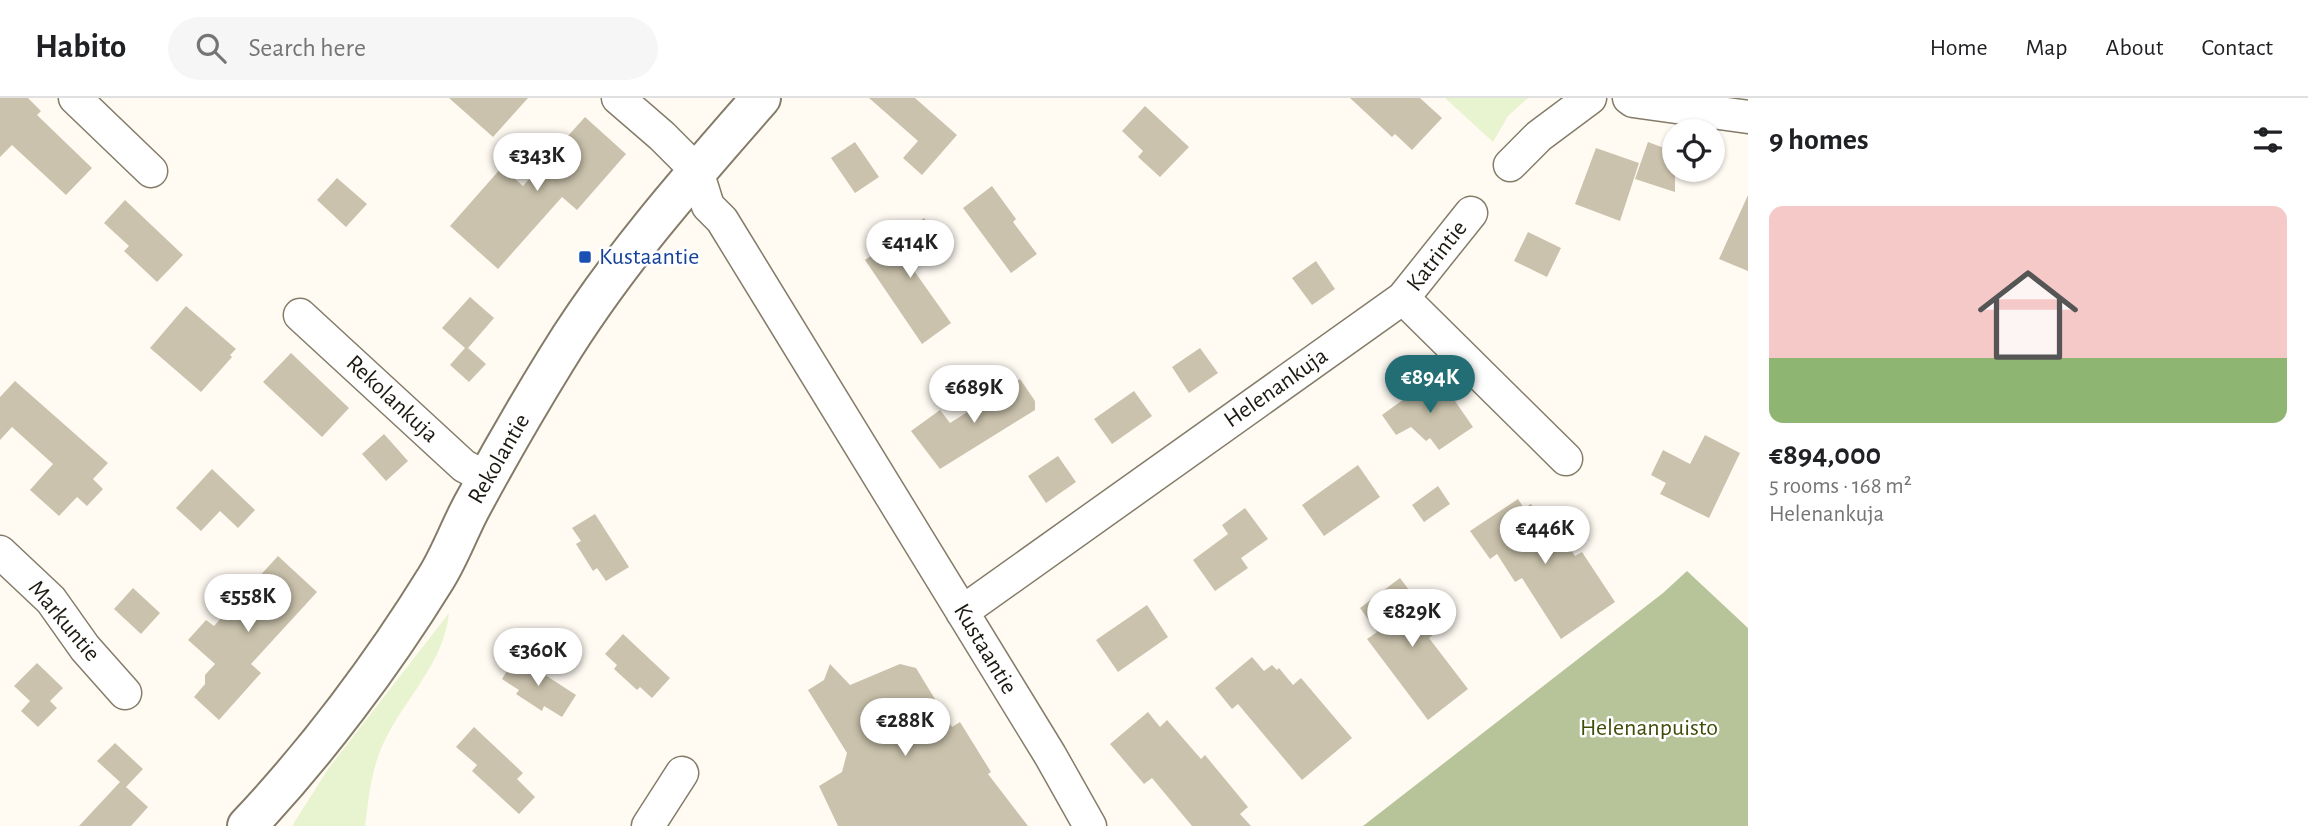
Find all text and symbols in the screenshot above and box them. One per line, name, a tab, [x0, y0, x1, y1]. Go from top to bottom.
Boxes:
search box	[168, 17, 658, 80]
icon: search	[192, 29, 230, 67]
text: Habito	[35, 31, 126, 64]
text: Search here	[248, 35, 366, 61]
text: Home	[1930, 36, 1988, 60]
text: Map	[2026, 36, 2068, 60]
text: About	[2106, 36, 2163, 60]
text: Contact	[2201, 36, 2273, 60]
map controls	[1662, 119, 1725, 182]
button: locate	[1662, 119, 1725, 182]
icon: filters	[2249, 121, 2287, 159]
text: 9 homes	[1769, 125, 1869, 155]
pin: €343K	[488, 134, 586, 193]
text: €343K	[509, 144, 565, 167]
street label: Katrintie	[1402, 216, 1472, 296]
pin: €414K	[861, 220, 959, 280]
text: €414K	[882, 231, 938, 254]
place label: Kustaantie	[599, 245, 699, 269]
marker: Kustaantie	[577, 249, 593, 265]
icon: home	[1965, 252, 2091, 378]
street label: Helenankuja	[1220, 344, 1332, 432]
street label: Rekolankuja	[342, 351, 442, 447]
pin: €894K	[1381, 356, 1479, 415]
pin: €689K	[925, 366, 1023, 425]
text: €894K	[1401, 366, 1459, 389]
text: €689K	[945, 376, 1003, 399]
street label: Rekolantie	[464, 410, 534, 508]
text: €894,000	[1769, 440, 1881, 470]
text: 5 rooms · 168 m²	[1769, 475, 1912, 498]
text: Helenankuja	[1769, 503, 1884, 526]
pin: €446K	[1496, 506, 1594, 566]
text: €446K	[1516, 517, 1574, 540]
pin: €558K	[199, 574, 297, 634]
street label: Markuntie	[24, 576, 104, 666]
text: €558K	[220, 585, 276, 608]
pin: €829K	[1363, 589, 1461, 649]
street label: Kustaantie	[949, 600, 1021, 698]
text: €829K	[1383, 600, 1441, 623]
pin: €360K	[489, 628, 587, 688]
text: €360K	[509, 639, 567, 662]
pin: €288K	[856, 698, 954, 758]
text: €288K	[876, 709, 934, 732]
park label: Helenanpuisto	[1580, 716, 1718, 740]

